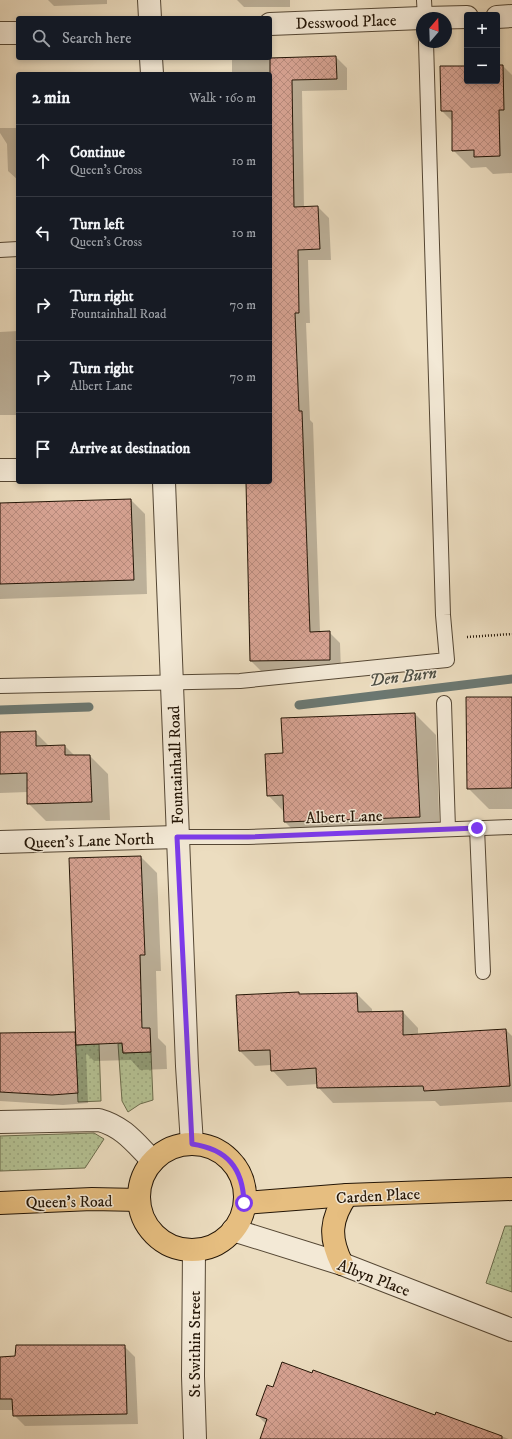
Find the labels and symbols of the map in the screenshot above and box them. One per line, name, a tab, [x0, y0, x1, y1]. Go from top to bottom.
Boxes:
street label: Desswood Place	[295, 10, 397, 34]
north arrow	[416, 12, 452, 48]
water label: Den Burn	[368, 662, 438, 692]
street label: Fountainhall Road	[164, 705, 188, 825]
street label: Albert Lane	[305, 806, 383, 828]
route end	[468, 819, 486, 837]
street label: Queen's Lane North	[24, 829, 155, 853]
street label: Carden Place	[336, 1184, 421, 1208]
street label: Queen's Road	[25, 1191, 113, 1213]
route start	[235, 1194, 253, 1212]
street label: Albyn Place	[334, 1255, 413, 1301]
street label: St Swithin Street	[185, 1291, 205, 1397]

